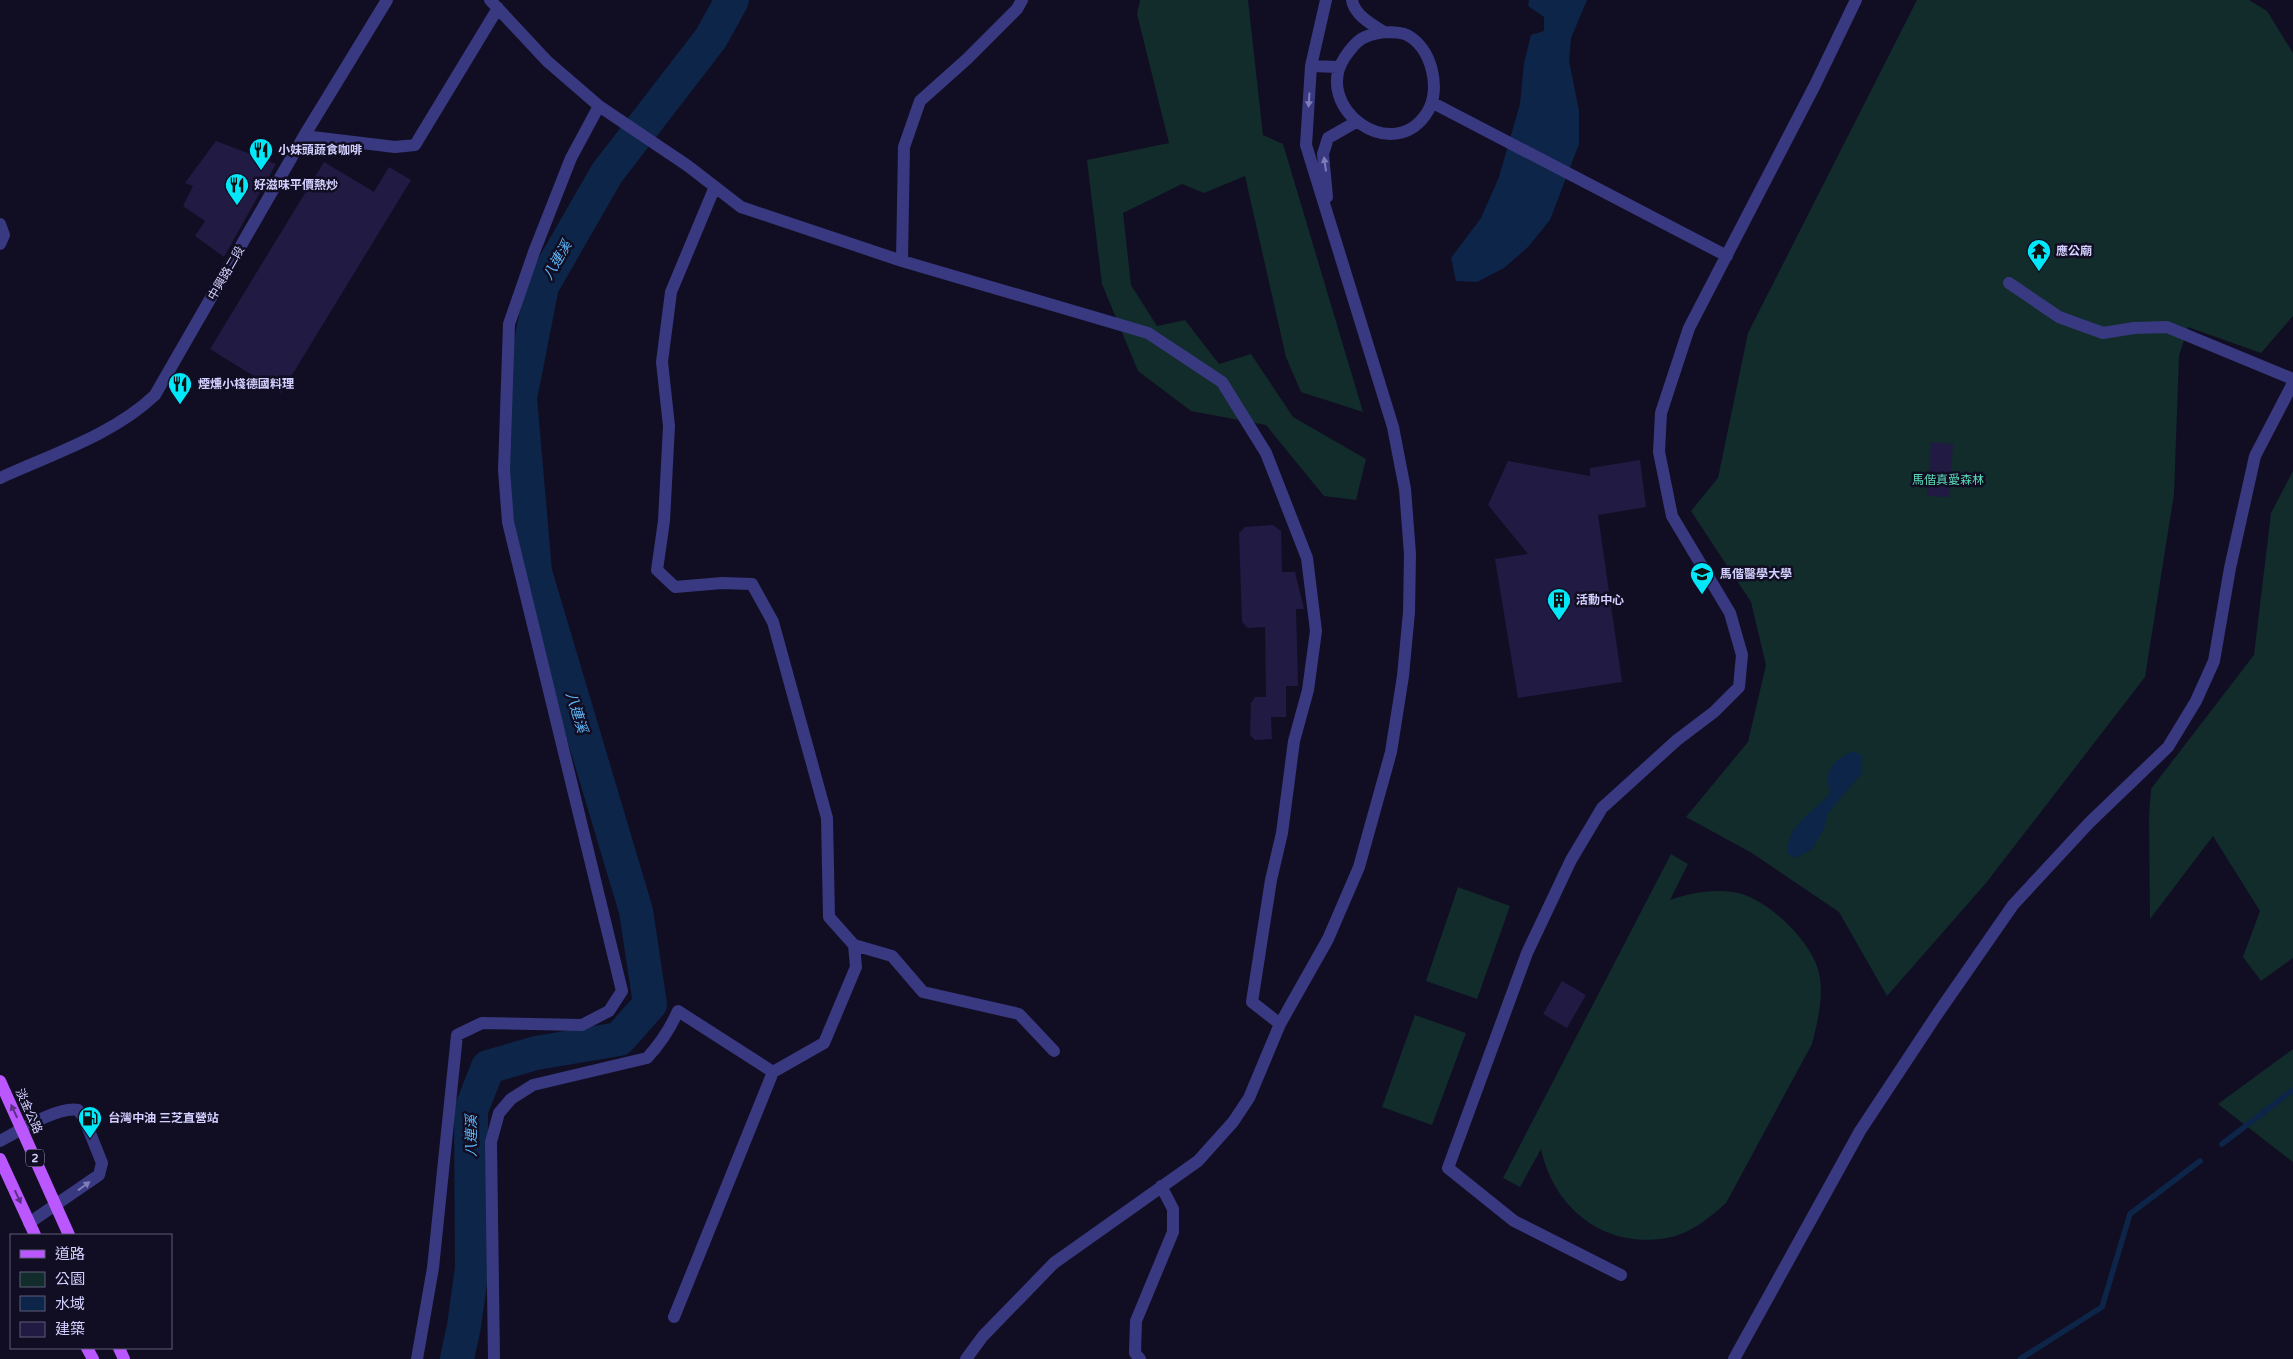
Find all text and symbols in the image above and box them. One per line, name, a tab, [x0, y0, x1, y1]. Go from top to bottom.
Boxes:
one-way arrow	[1305, 92, 1313, 108]
restaurant icon: 小妹頭蔬食咖啡	[248, 137, 274, 171]
place label: 小妹頭蔬食咖啡	[278, 143, 362, 157]
one-way arrow	[1320, 155, 1328, 171]
restaurant icon: 好滋味平價熱炒	[224, 172, 250, 206]
place label: 好滋味平價熱炒	[254, 178, 338, 192]
water label: 八連溪	[540, 236, 576, 283]
temple icon: 應公廟	[2026, 238, 2052, 272]
street label: 中興路二段	[205, 244, 247, 302]
place label: 應公廟	[2056, 244, 2092, 258]
restaurant icon: 煙燻小棧德國料理	[167, 371, 193, 405]
place label: 煙燻小棧德國料理	[198, 377, 294, 391]
park label: 馬偕真愛森林	[1912, 473, 1984, 487]
school or university icon: 馬偕醫學大學	[1689, 561, 1715, 595]
place label: 馬偕醫學大學	[1720, 567, 1792, 581]
building icon: 活動中心	[1546, 587, 1572, 621]
place label: 活動中心	[1576, 593, 1624, 607]
water label: 八連溪	[562, 690, 591, 737]
street label: 淡金公路	[13, 1086, 45, 1136]
one-way arrow	[9, 1104, 17, 1118]
fuel station icon: 台灣中油 三芝直營站	[77, 1105, 103, 1139]
place label: 台灣中油 三芝直營站	[108, 1111, 219, 1125]
water label: 八連溪	[463, 1113, 480, 1157]
road number: 2	[26, 1150, 44, 1166]
one-way arrow	[77, 1181, 91, 1191]
one-way arrow	[14, 1190, 22, 1204]
legend	[10, 1234, 172, 1349]
text: 道路	[55, 1245, 85, 1263]
text: 公園	[55, 1270, 85, 1288]
text: 水域	[55, 1295, 85, 1313]
text: 建築	[55, 1320, 85, 1338]

